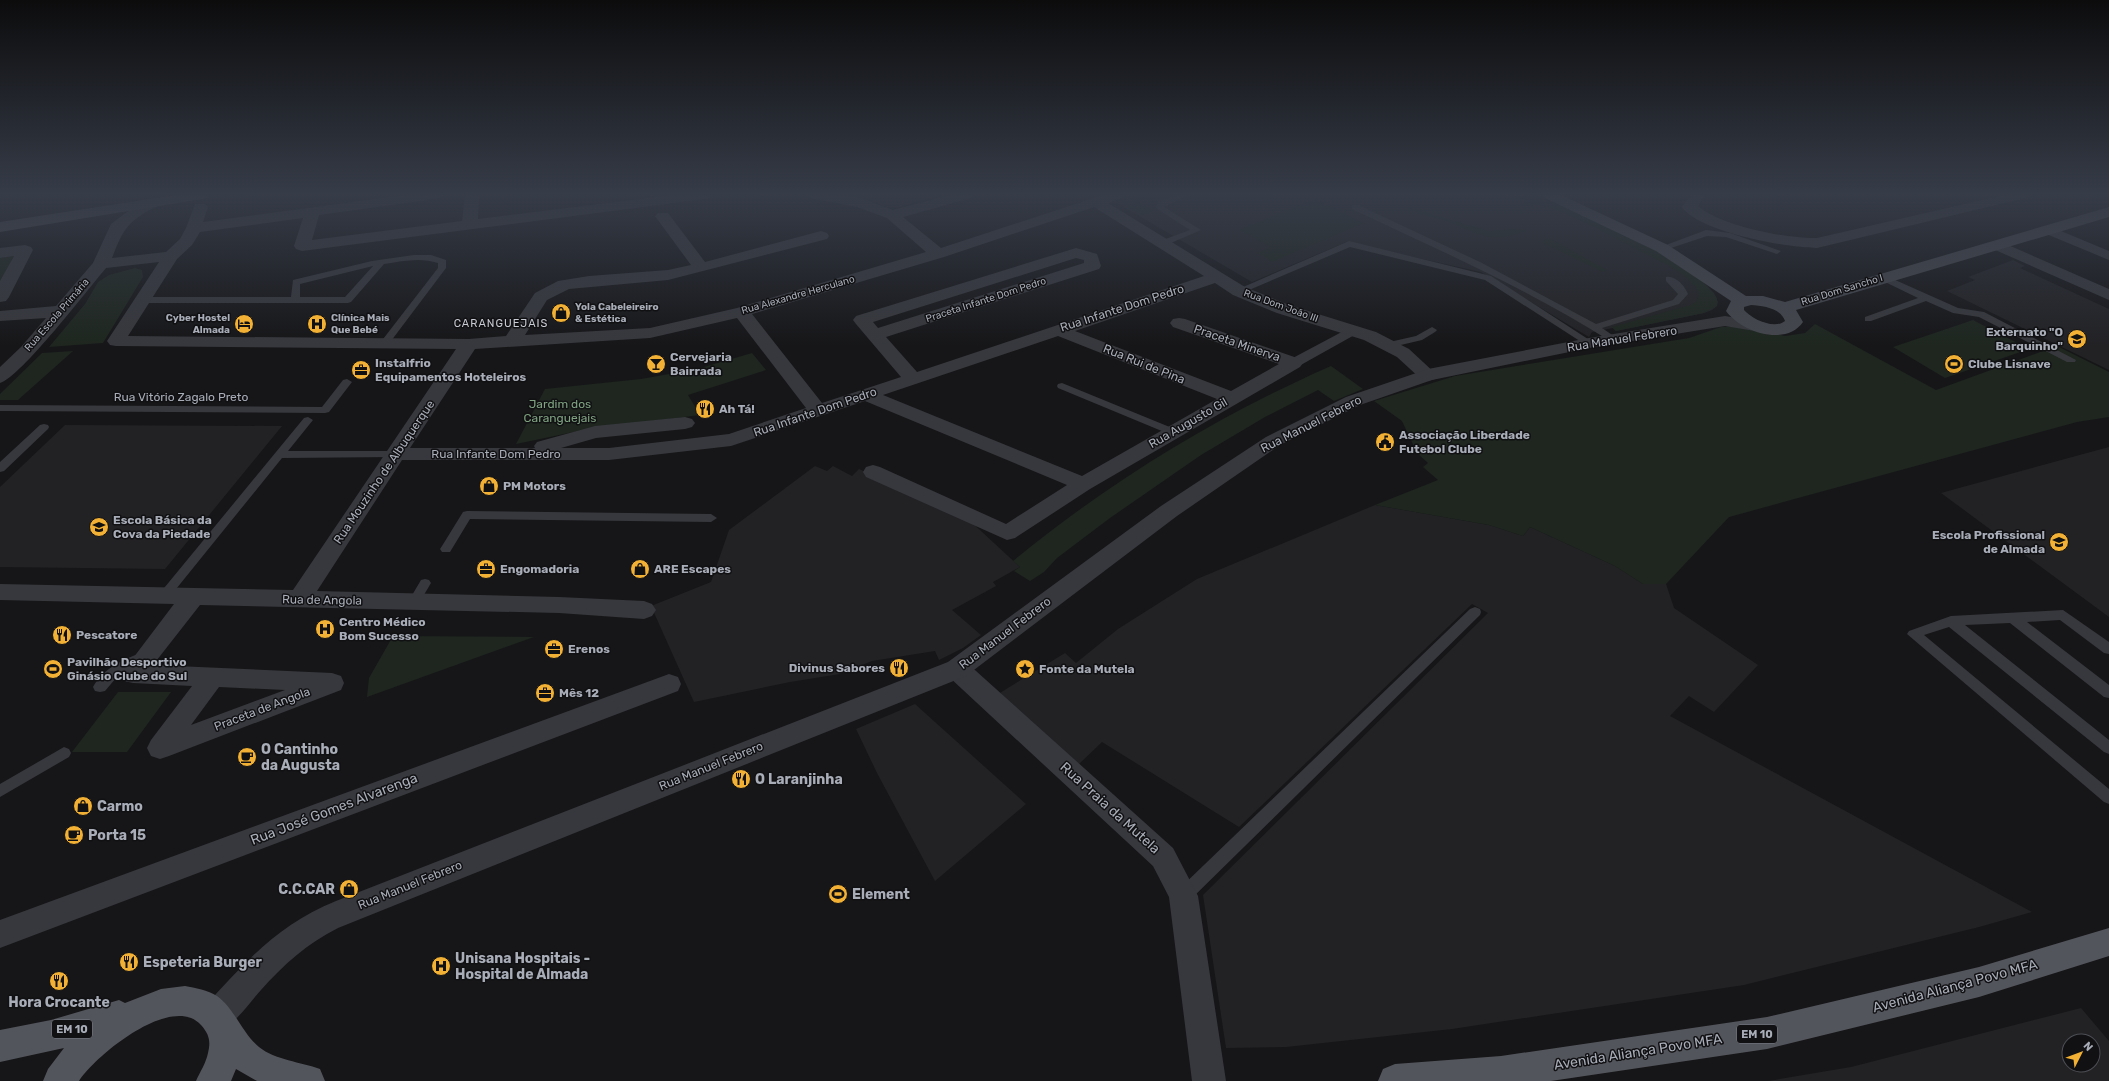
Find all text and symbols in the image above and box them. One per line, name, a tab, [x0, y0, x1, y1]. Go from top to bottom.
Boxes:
street label: Rua Dom Sancho I	[1800, 272, 1884, 308]
street label: Rua Alexandre Herculano	[740, 273, 856, 317]
street label: Praceta Infante Dom Pedro	[924, 275, 1048, 325]
street label: Rua Escola Primária	[22, 276, 92, 354]
street label: Rua Infante Dom Pedro	[1058, 281, 1186, 335]
street label: Rua Dom João III	[1242, 287, 1320, 325]
place label: Yola Cabeleireiro & Estética	[575, 301, 659, 325]
shop icon: Yola Cabeleireiro & Estética	[550, 302, 572, 324]
place label: Cyber Hostel Almada	[166, 312, 230, 336]
place label: Clínica Mais Que Bebé	[331, 312, 390, 336]
hotel icon: Cyber Hostel Almada	[233, 313, 255, 335]
hospital icon: Clínica Mais Que Bebé	[306, 313, 328, 335]
district label: CARANGUEJAIS	[454, 317, 548, 330]
street label: Praceta Minerva	[1192, 322, 1282, 364]
street label: Rua Manuel Febrero	[1566, 323, 1678, 355]
place label: Externato "O Barquinho"	[1986, 325, 2063, 353]
school or university icon: Externato "O Barquinho"	[2066, 328, 2088, 350]
street label: Rua Rui de Pina	[1101, 341, 1187, 387]
place label: Cervejaria Bairrada	[670, 350, 732, 378]
bar icon: Cervejaria Bairrada	[645, 353, 667, 375]
sports icon: Clube Lisnave	[1943, 353, 1965, 375]
place label: Instalfrio Equipamentos Hoteleiros	[375, 356, 527, 384]
place label: Clube Lisnave	[1968, 357, 2051, 371]
office icon: Instalfrio Equipamentos Hoteleiros	[350, 359, 372, 381]
street label: Rua Infante Dom Pedro	[752, 384, 879, 440]
street label: Rua Vitório Zagalo Preto	[114, 390, 248, 404]
street label: Rua Manuel Febrero	[1258, 392, 1364, 455]
street label: Rua Augusto Gil	[1146, 395, 1230, 451]
street label: Rua Mouzinho de Albuquerque	[331, 397, 438, 546]
park label: Jardim dos Caranguejais	[524, 397, 596, 425]
restaurant icon: Ah Tá!	[694, 398, 716, 420]
place label: Ah Tá!	[719, 402, 755, 416]
place label: Associação Liberdade Futebol Clube	[1399, 428, 1530, 456]
public building icon: Associação Liberdade Futebol Clube	[1374, 431, 1396, 453]
street label: Rua Infante Dom Pedro	[431, 447, 561, 461]
shop icon: PM Motors	[478, 475, 500, 497]
place label: PM Motors	[503, 479, 566, 493]
place label: Escola Básica da Cova da Piedade	[113, 513, 212, 541]
school or university icon: Escola Básica da Cova da Piedade	[88, 516, 110, 538]
place label: Escola Profissional de Almada	[1932, 528, 2045, 556]
school or university icon: Escola Profissional de Almada	[2048, 531, 2070, 553]
office icon: Engomadoria	[475, 558, 497, 580]
shop icon: ARE Escapes	[629, 558, 651, 580]
place label: Engomadoria	[500, 562, 579, 576]
place label: ARE Escapes	[654, 562, 731, 576]
street label: Rua de Angola	[282, 592, 362, 608]
street label: Rua Manuel Febrero	[956, 594, 1054, 672]
place label: Centro Médico Bom Sucesso	[339, 615, 426, 643]
hospital icon: Centro Médico Bom Sucesso	[314, 618, 336, 640]
restaurant icon: Pescatore	[51, 624, 73, 646]
place label: Pescatore	[76, 628, 137, 642]
office icon: Erenos	[543, 638, 565, 660]
place label: Erenos	[568, 642, 610, 656]
place label: Pavilhão Desportivo Ginásio Clube do Sul	[67, 655, 187, 683]
restaurant icon: Divinus Sabores	[888, 657, 910, 679]
sports icon: Pavilhão Desportivo Ginásio Clube do Sul	[42, 658, 64, 680]
place icon: Fonte da Mutela	[1014, 658, 1036, 680]
place label: Divinus Sabores	[789, 661, 885, 675]
place label: Fonte da Mutela	[1039, 662, 1135, 676]
office icon: Mês 12	[534, 682, 556, 704]
street label: Praceta de Angola	[212, 684, 312, 734]
place label: Mês 12	[559, 686, 599, 700]
street label: Rua Manuel Febrero	[657, 739, 765, 793]
place label: O Cantinho da Augusta	[261, 741, 340, 774]
cafe icon: O Cantinho da Augusta	[236, 746, 258, 768]
street label: Rua Praia da Mutela	[1056, 759, 1164, 857]
restaurant icon: O Laranjinha	[730, 768, 752, 790]
street label: Rua José Gomes Alvarenga	[248, 769, 420, 849]
place label: O Laranjinha	[755, 771, 843, 788]
shop icon: Carmo	[72, 795, 94, 817]
place label: Carmo	[97, 798, 143, 815]
cafe icon: Porta 15	[63, 824, 85, 846]
place label: Porta 15	[88, 827, 146, 844]
street label: Rua Manuel Febrero	[356, 858, 464, 912]
shop icon: C.C.CAR	[338, 878, 360, 900]
place label: C.C.CAR	[278, 881, 335, 898]
sports icon: Element	[827, 883, 849, 905]
place label: Element	[852, 886, 910, 903]
place label: Unisana Hospitais - Hospital de Almada	[455, 950, 590, 983]
restaurant icon: Espeteria Burger	[118, 951, 140, 973]
place label: Espeteria Burger	[143, 954, 263, 971]
hospital icon: Unisana Hospitais - Hospital de Almada	[430, 955, 452, 977]
street label: Avenida Aliança Povo MFA	[1871, 956, 2040, 1016]
restaurant icon: Hora Crocante	[48, 970, 70, 992]
place label: Hora Crocante	[8, 994, 110, 1011]
road number: EM 10	[52, 1020, 92, 1038]
road number: EM 10	[1737, 1025, 1777, 1043]
street label: Avenida Aliança Povo MFA	[1553, 1030, 1724, 1074]
north arrow	[2061, 1033, 2101, 1073]
text: N	[2081, 1039, 2096, 1054]

